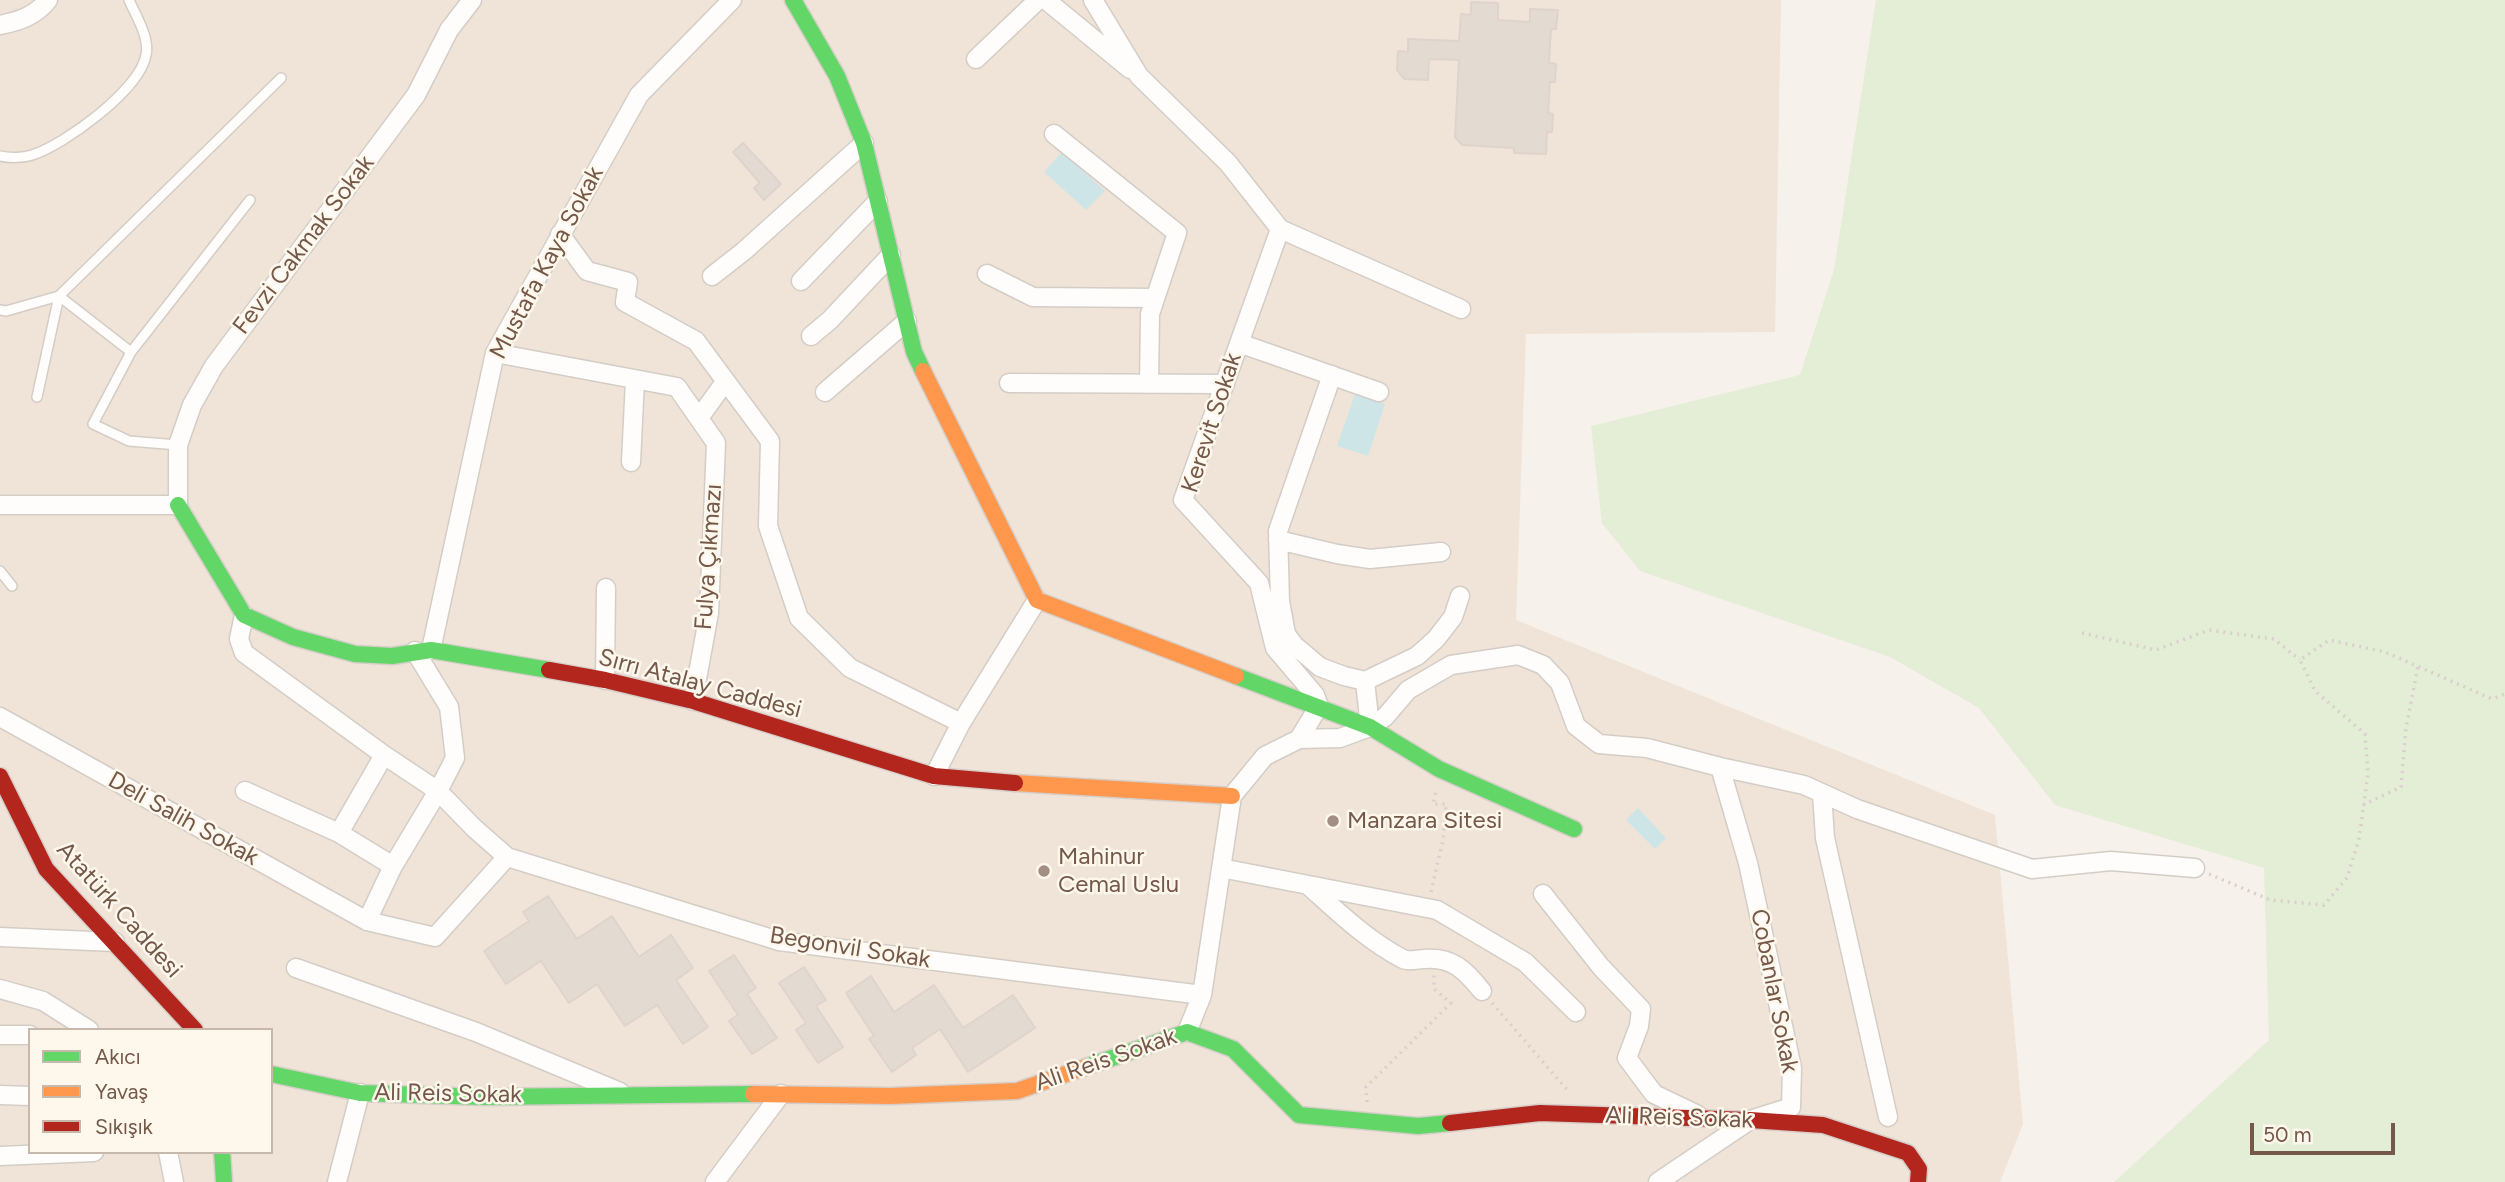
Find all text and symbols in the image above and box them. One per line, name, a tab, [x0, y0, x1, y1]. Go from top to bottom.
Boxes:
street label: Fevzi Cakmak Sokak	[227, 150, 381, 340]
street label: Mustafa Kaya Sokak	[484, 162, 610, 364]
street label: Kerevit Sokak	[1176, 349, 1248, 497]
street label: Fulya Çıkmazı	[690, 483, 728, 631]
street label: Sırrı Atalay Caddesi	[595, 643, 805, 725]
street label: Deli Salih Sokak	[103, 766, 263, 872]
place label: Manzara Sitesi	[1347, 807, 1502, 835]
marker: Manzara Sitesi	[1325, 813, 1341, 829]
street label: Atatürk Caddesi	[50, 836, 188, 984]
place label: Mahinur Cemal Uslu	[1058, 843, 1179, 899]
marker: Mahinur Cemal Uslu	[1036, 863, 1052, 879]
street label: Cobanlar Sokak	[1744, 907, 1804, 1075]
street label: Begonvil Sokak	[768, 921, 932, 975]
street label: Ali Reis Sokak	[1031, 1022, 1181, 1098]
legend	[28, 1028, 273, 1154]
text: Akıcı	[95, 1044, 141, 1069]
street label: Ali Reis Sokak	[374, 1078, 522, 1110]
text: Yavaş	[95, 1079, 148, 1104]
street label: Ali Reis Sokak	[1605, 1101, 1753, 1135]
scale bar	[2253, 1108, 2398, 1152]
text: Sıkışık	[95, 1114, 153, 1139]
text: 50 m	[2263, 1122, 2312, 1147]

